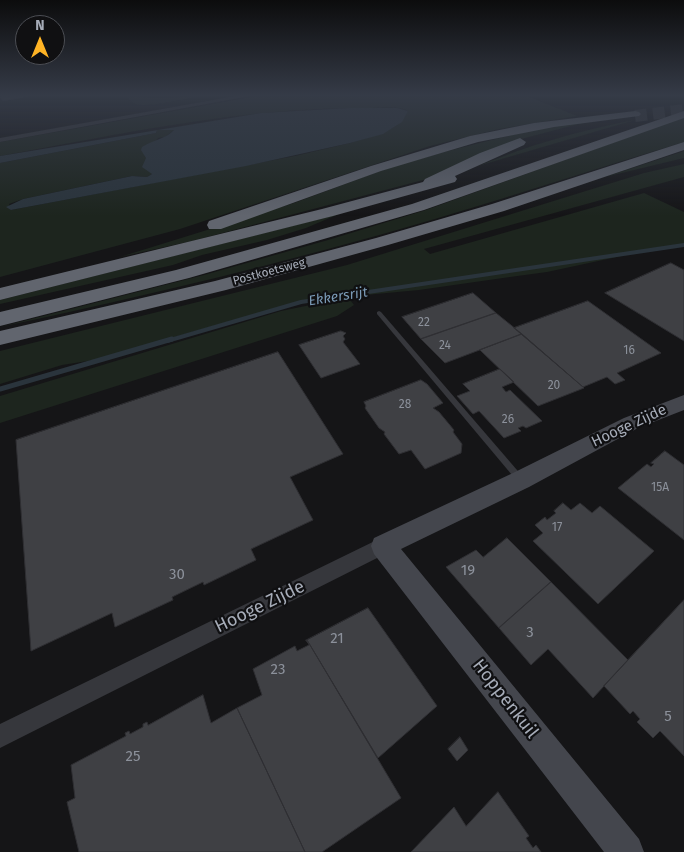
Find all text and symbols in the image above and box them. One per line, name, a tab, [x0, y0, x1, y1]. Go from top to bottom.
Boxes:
north arrow	[15, 15, 65, 65]
text: N	[35, 17, 45, 34]
street label: Postkoetsweg	[231, 255, 307, 289]
water label: Ekkersrijt	[307, 284, 369, 310]
house number: 22	[418, 316, 430, 330]
house number: 24	[439, 339, 451, 353]
house number: 16	[623, 344, 635, 358]
house number: 20	[548, 379, 560, 393]
house number: 28	[399, 398, 411, 412]
street label: Hooge Zijde	[589, 401, 669, 451]
house number: 26	[502, 413, 514, 427]
house number: 15A	[651, 481, 669, 495]
house number: 17	[552, 521, 562, 535]
house number: 19	[461, 562, 475, 580]
house number: 30	[169, 566, 185, 584]
street label: Hooge Zijde	[212, 576, 308, 638]
house number: 3	[526, 624, 534, 642]
house number: 21	[330, 630, 344, 648]
street label: Hoppenkuil	[467, 655, 543, 743]
house number: 23	[271, 661, 285, 679]
house number: 5	[664, 708, 672, 726]
house number: 25	[126, 748, 140, 766]

